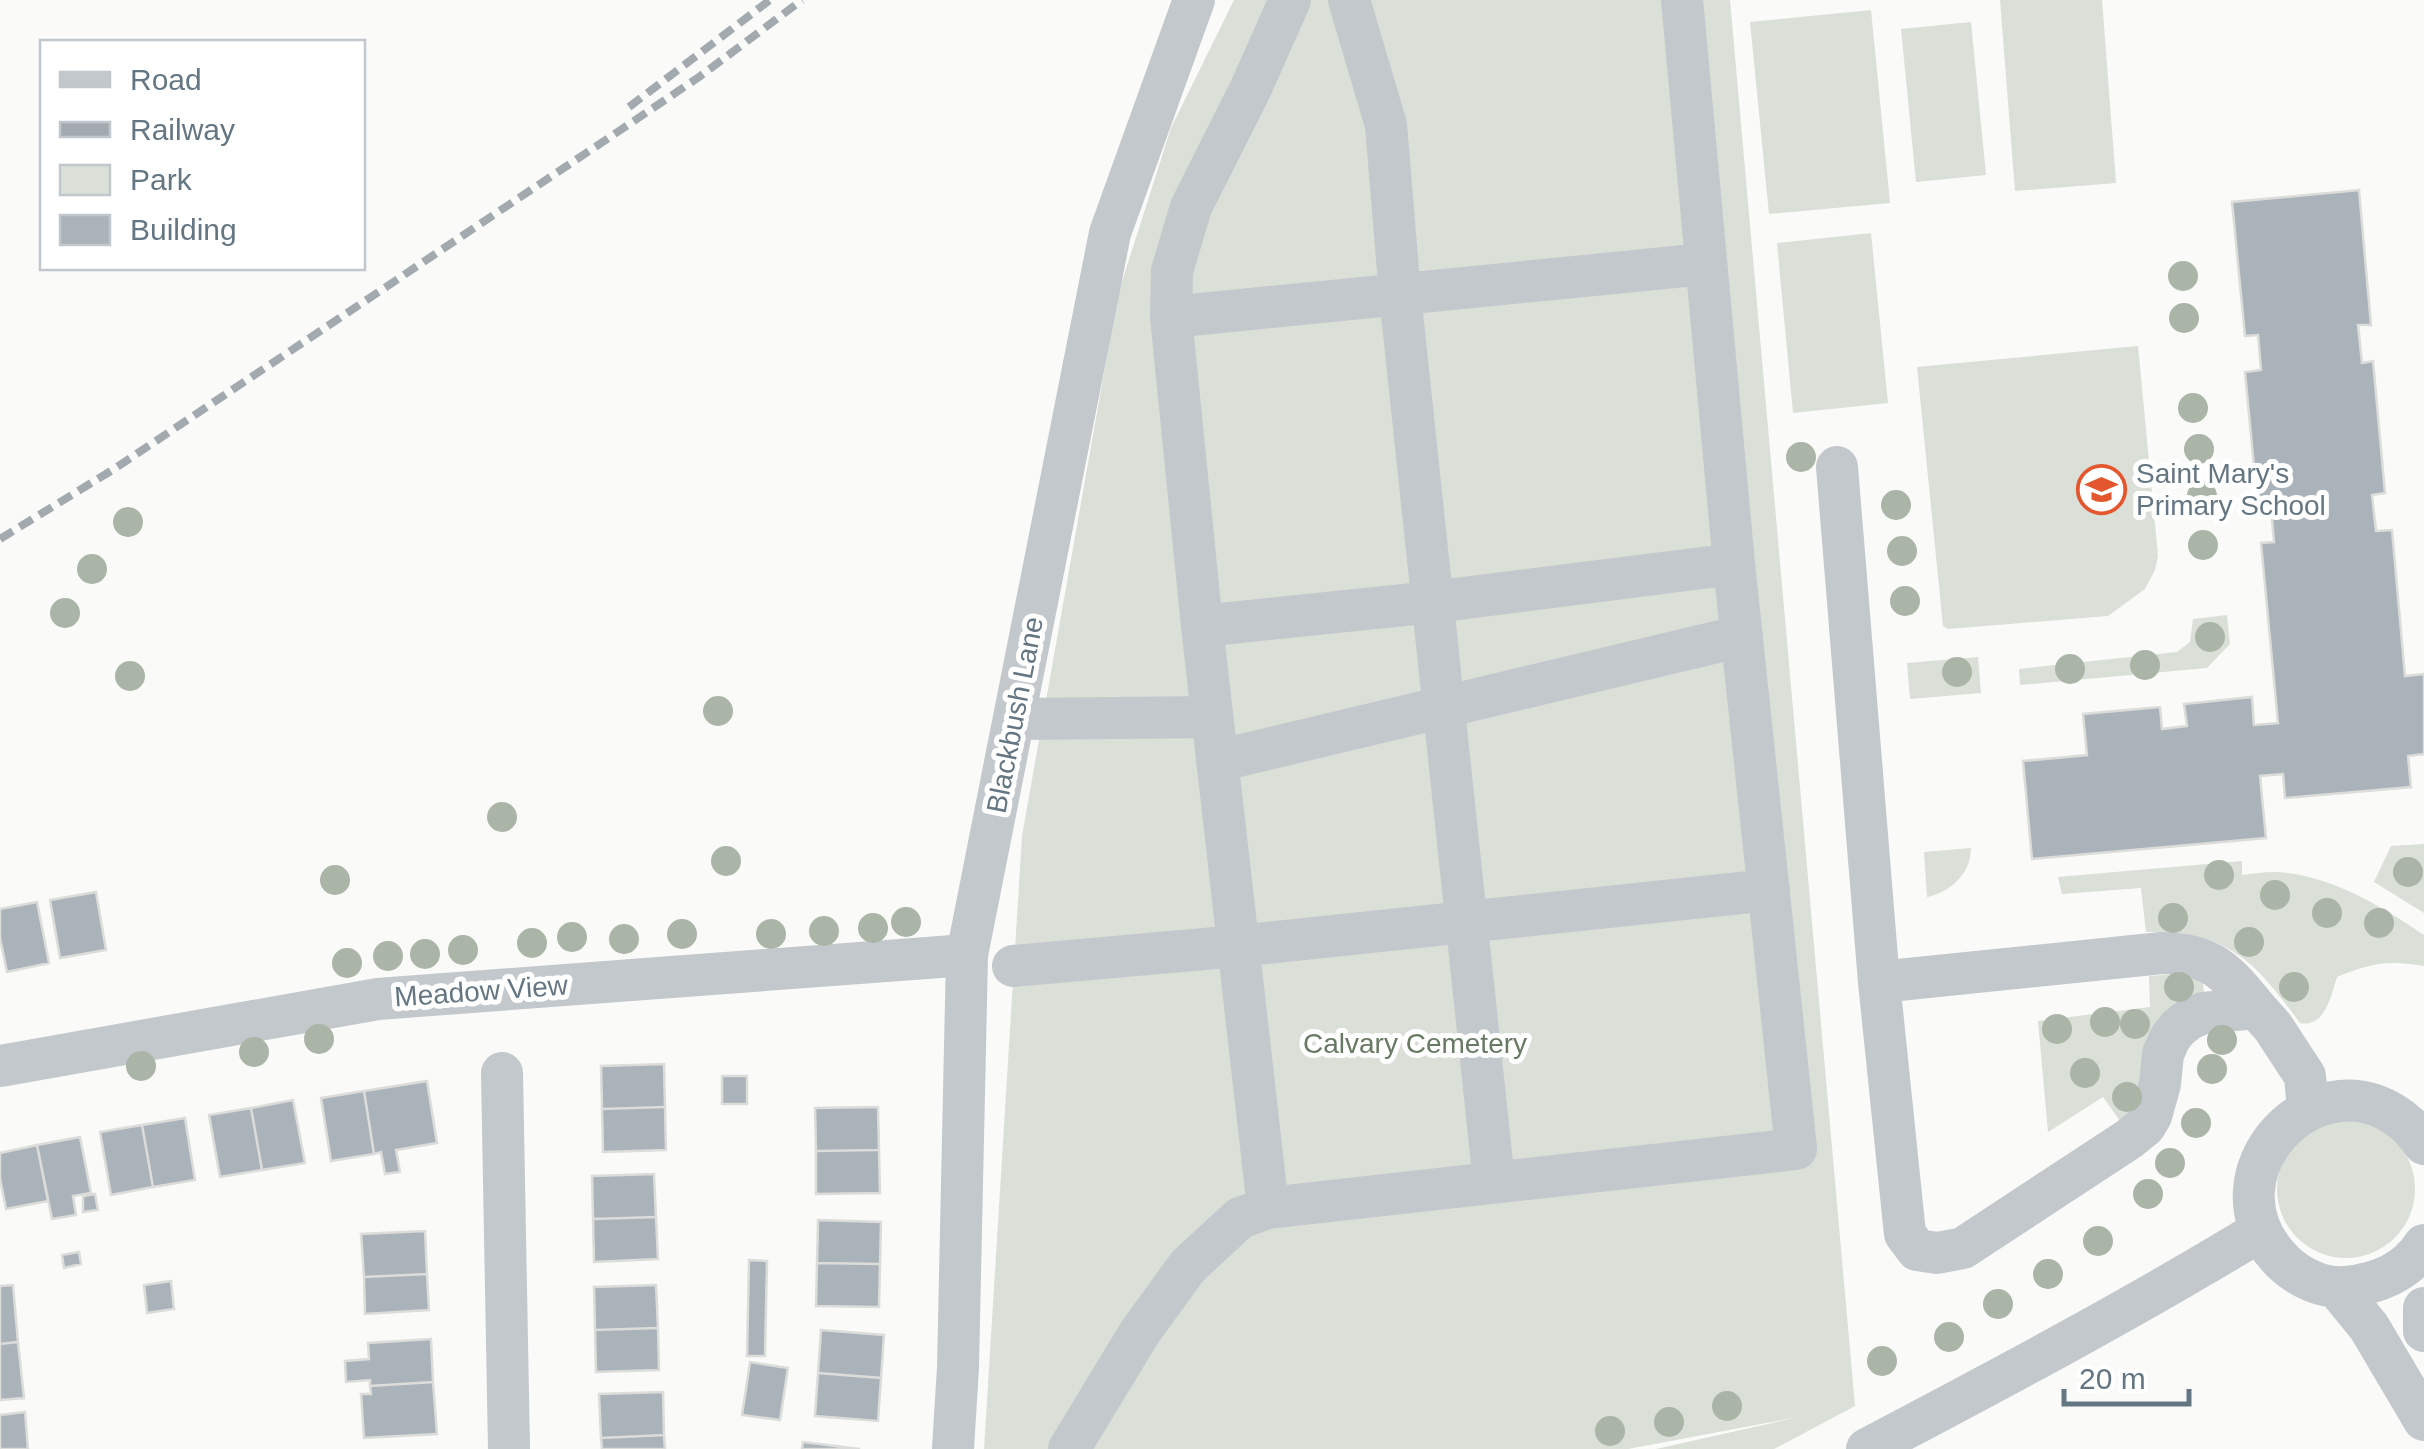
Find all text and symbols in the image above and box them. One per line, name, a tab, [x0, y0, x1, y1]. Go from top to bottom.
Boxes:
legend	[40, 40, 365, 270]
text: Road	[130, 63, 202, 96]
text: Railway	[130, 113, 235, 146]
text: Park	[130, 163, 193, 196]
text: Building	[130, 213, 237, 246]
place label: Saint Mary's Primary School	[2136, 458, 2326, 521]
school or university icon: Saint Mary's Primary School	[2075, 463, 2127, 515]
street label: Blackbush Lane	[981, 614, 1049, 816]
street label: Meadow View	[393, 969, 570, 1013]
park label: Calvary Cemetery	[1303, 1028, 1527, 1059]
scale bar	[2064, 1344, 2189, 1406]
text: 20 m	[2079, 1362, 2146, 1395]

